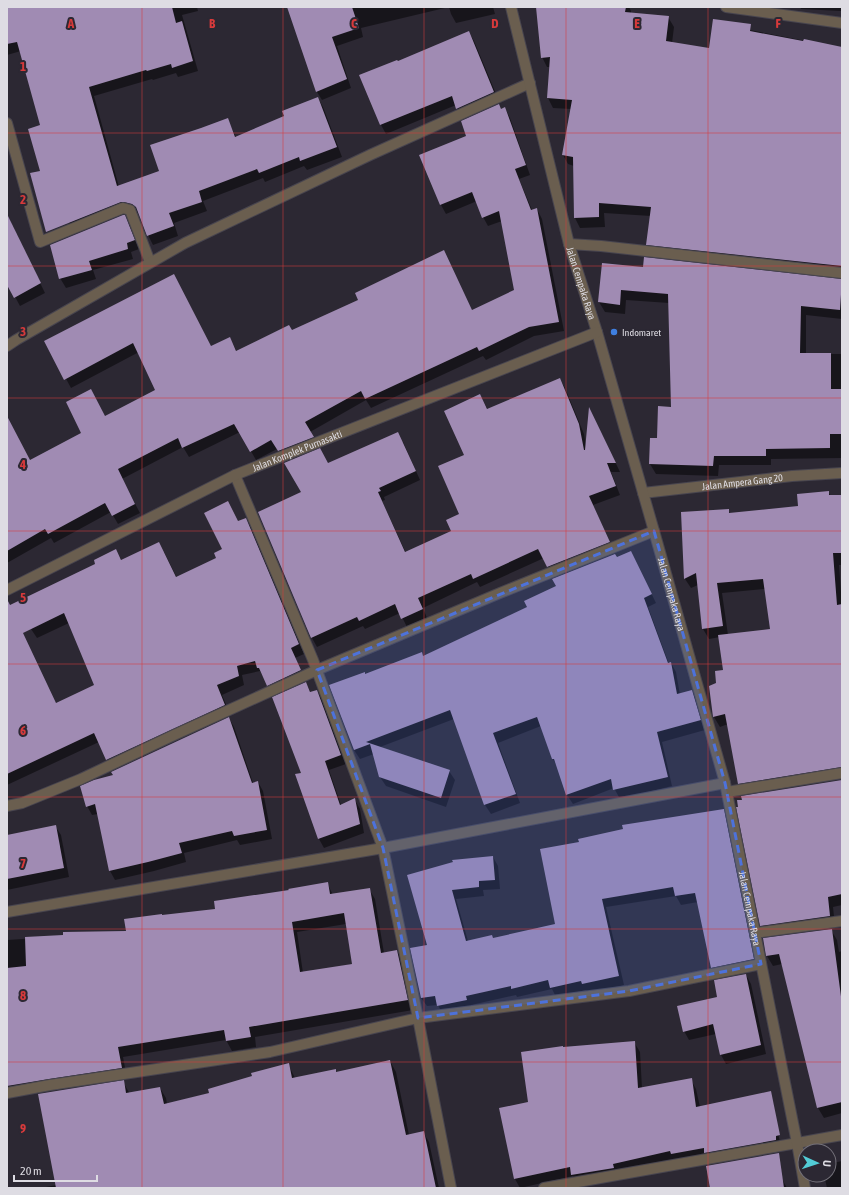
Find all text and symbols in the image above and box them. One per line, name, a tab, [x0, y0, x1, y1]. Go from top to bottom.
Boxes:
text: A	[67, 16, 75, 31]
text: B	[209, 16, 216, 31]
text: C	[351, 16, 357, 31]
text: D	[491, 16, 499, 31]
text: E	[634, 16, 640, 31]
text: F	[775, 16, 781, 31]
text: 1	[20, 59, 26, 74]
text: 2	[20, 192, 26, 207]
street label: Jalan Cempaka Raya	[565, 245, 598, 321]
text: 3	[20, 324, 26, 339]
marker: Indomaret	[609, 327, 619, 337]
place label: Indomaret	[622, 327, 661, 338]
street label: Jalan Komplek Purnasakti	[250, 428, 343, 473]
text: 4	[19, 457, 26, 472]
street label: Jalan Ampera Gang 20	[701, 472, 784, 492]
street label: Jalan Cempaka Raya	[656, 556, 687, 633]
text: 5	[20, 590, 26, 605]
text: 6	[20, 723, 26, 738]
text: 7	[20, 856, 26, 871]
street label: Jalan Cempaka Raya	[737, 870, 763, 947]
text: 8	[20, 988, 26, 1003]
text: 9	[20, 1121, 26, 1136]
north arrow	[797, 1143, 837, 1183]
scale bar	[14, 1157, 97, 1183]
text: U	[821, 1160, 833, 1167]
text: 20 m	[20, 1164, 42, 1178]

